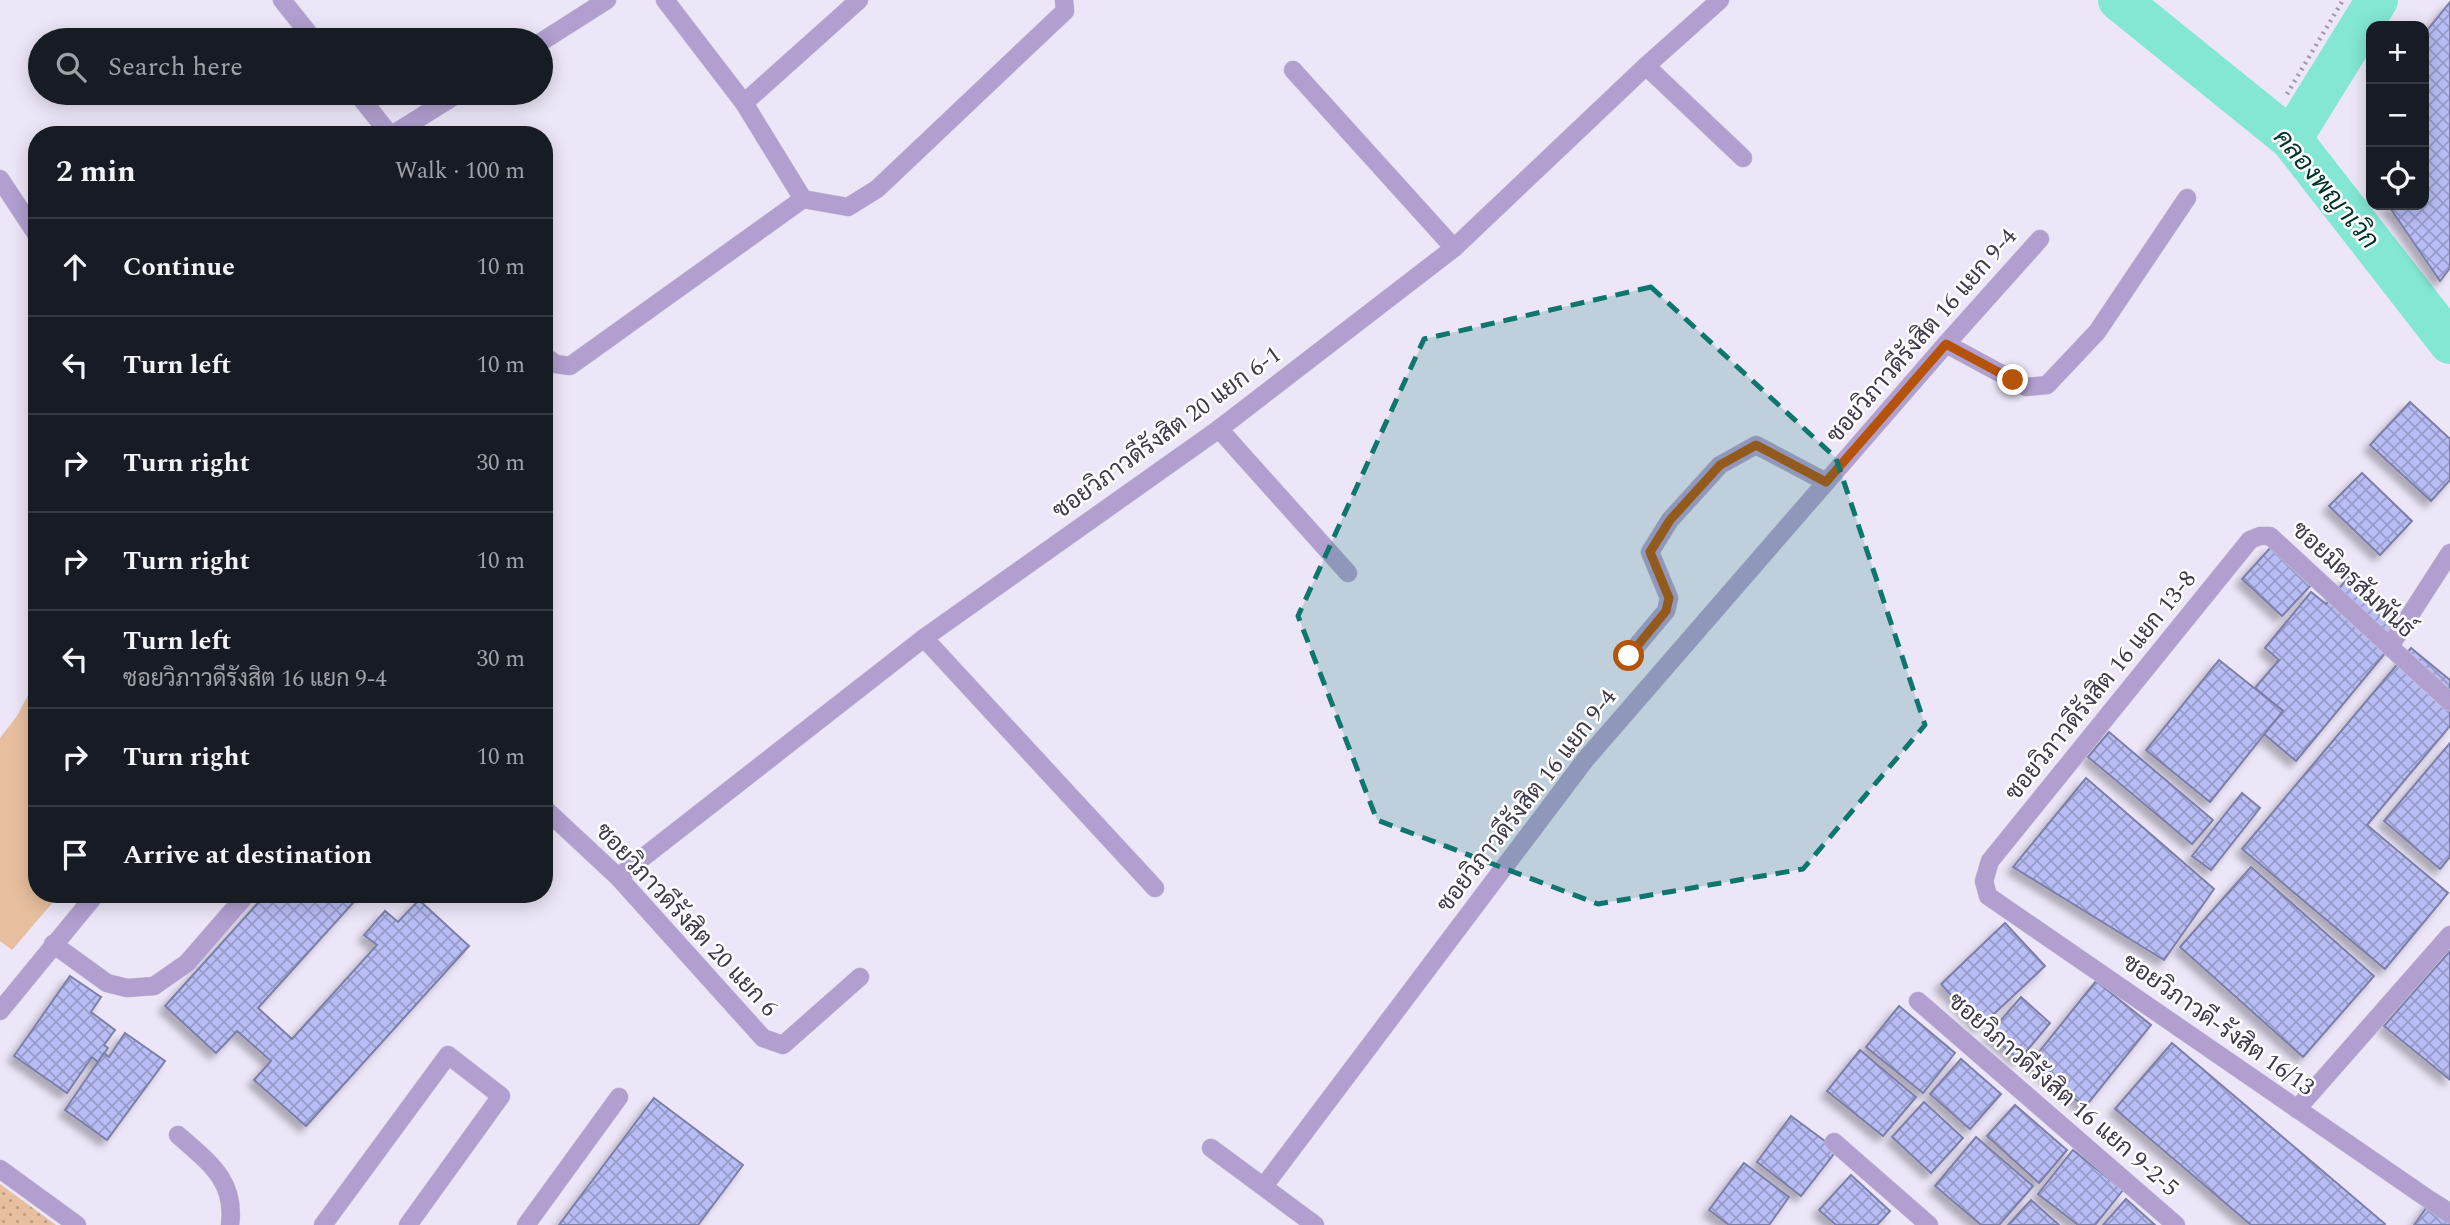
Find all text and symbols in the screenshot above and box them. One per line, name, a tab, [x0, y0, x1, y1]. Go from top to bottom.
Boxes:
map controls	[2366, 21, 2429, 210]
button: +	[2366, 21, 2429, 84]
search box	[28, 28, 553, 105]
text: Search here	[108, 47, 243, 87]
icon: search	[52, 48, 90, 86]
button: −	[2366, 84, 2429, 147]
water label: คลองพญาเวิก	[2263, 120, 2389, 258]
button: locate	[2366, 147, 2429, 210]
text: 2 min	[56, 149, 136, 195]
text: Walk · 100 m	[395, 154, 525, 189]
street label: ซอยวิภาวดีรังสิต 16 แยก 9-4	[1818, 220, 2026, 452]
text: Continue	[123, 247, 235, 287]
icon: ahead	[56, 248, 94, 286]
text: 10 m	[476, 250, 525, 285]
street label: ซอยวิภาวดีรังสิต 20 แยก 6-1	[1045, 338, 1289, 528]
text: Turn left	[123, 345, 231, 385]
icon: left	[56, 346, 94, 384]
text: 10 m	[476, 348, 525, 383]
route end	[1997, 364, 2028, 395]
text: Turn right	[123, 443, 250, 483]
icon: right	[56, 444, 94, 482]
text: 30 m	[476, 446, 525, 481]
street label: ซอยมิตรสัมพันธ์	[2283, 513, 2423, 647]
text: Turn right	[123, 541, 250, 581]
icon: right	[56, 542, 94, 580]
text: 10 m	[476, 544, 525, 579]
street label: ซอยวิภาวดีรังสิต 16 แยก 13-8	[1997, 563, 2205, 809]
text: Turn left	[123, 621, 231, 661]
icon: left	[56, 640, 94, 678]
route start	[1613, 640, 1644, 671]
text: 30 m	[476, 642, 525, 677]
text: ซอยวิภาวดีรังสิต 16 แยก 9-4	[123, 662, 387, 697]
street label: ซอยวิภาวดีรังสิต 16 แยก 9-4	[1428, 681, 1626, 921]
text: Turn right	[123, 737, 250, 777]
icon: right	[56, 738, 94, 776]
text: 10 m	[476, 740, 525, 775]
street label: ซอยวิภาวดีรังสิต 20 แยก 6	[586, 815, 786, 1025]
text: Arrive at destination	[123, 835, 372, 875]
icon: arrive	[56, 836, 94, 874]
street label: ซอยวิภาวดี-รังสิต 16/13	[2114, 945, 2322, 1105]
street label: ซอยวิภาวดีรังสิต 16 แยก 9-2-5	[1939, 984, 2187, 1206]

